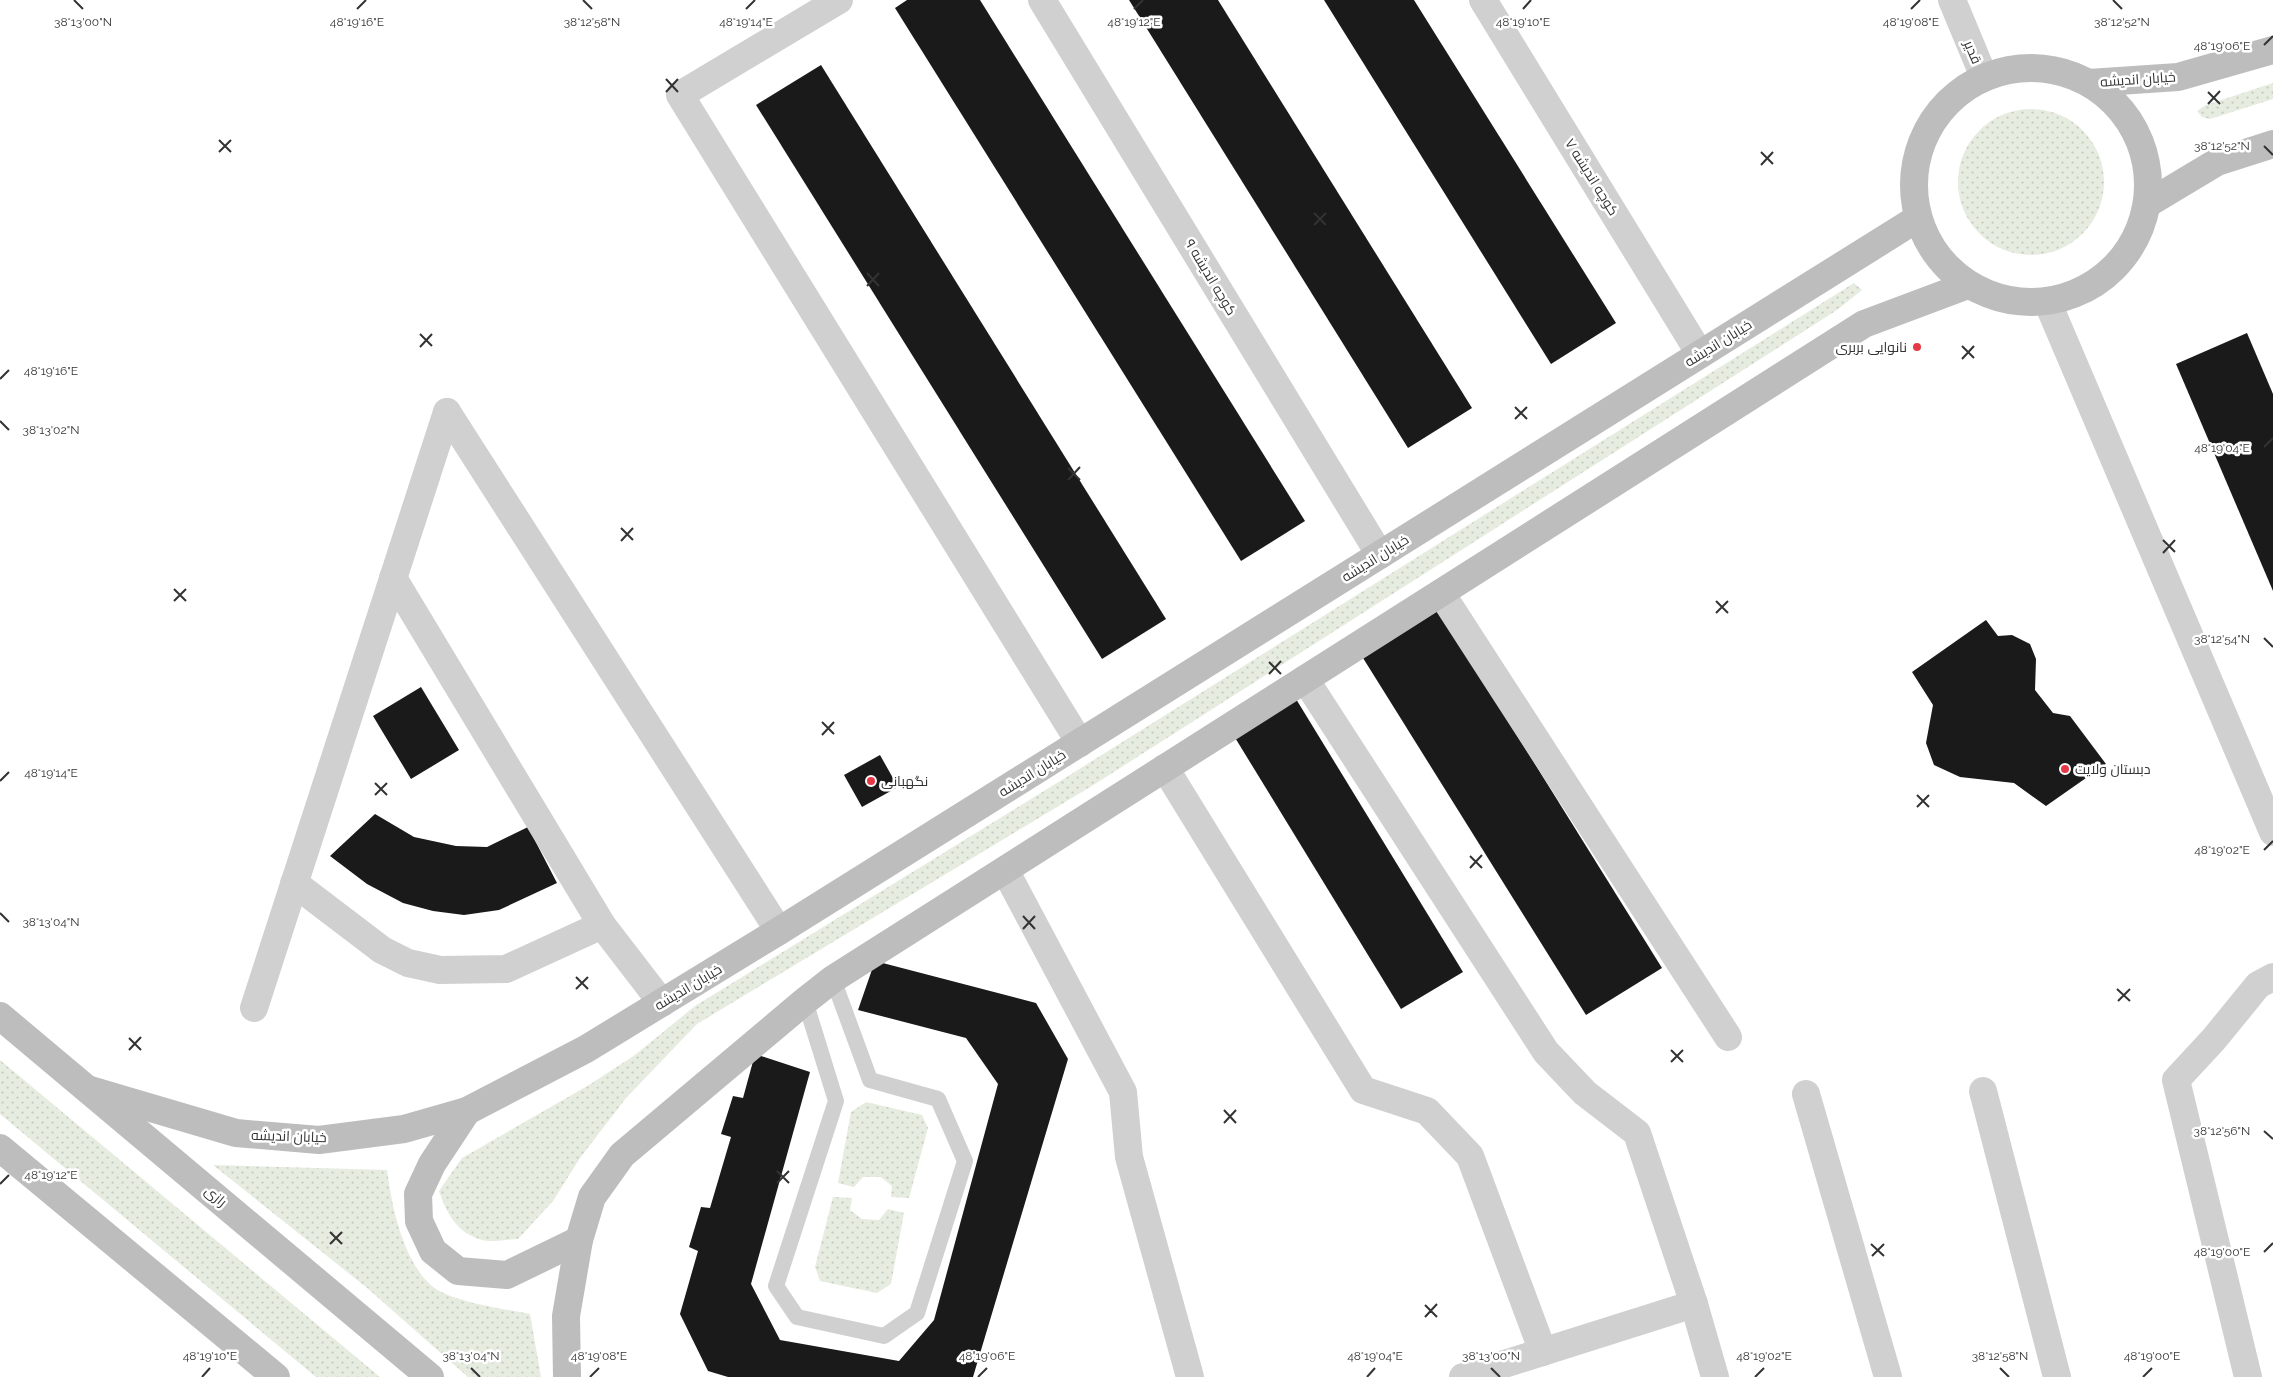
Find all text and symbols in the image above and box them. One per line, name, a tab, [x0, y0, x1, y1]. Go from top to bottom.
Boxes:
text: 38°13'00"N	[54, 15, 112, 29]
text: 48°19'16"E	[330, 15, 384, 29]
text: 38°12'58"N	[564, 15, 620, 29]
text: 48°19'14"E	[719, 15, 773, 29]
text: 48°19'12"E	[1107, 15, 1161, 29]
text: 48°19'10"E	[1496, 15, 1550, 29]
text: 48°19'08"E	[1883, 15, 1939, 29]
text: 38°12'52"N	[2094, 15, 2150, 29]
street label: قدیر	[1961, 37, 1985, 66]
text: 48°19'06"E	[2194, 39, 2250, 53]
street label: خیابان اندیشه	[2100, 68, 2176, 90]
street label: کوچه اندیشه ۷	[1560, 136, 1622, 219]
text: 38°12'52"N	[2194, 139, 2250, 153]
street label: کوچه اندیشه ۹	[1180, 236, 1240, 319]
street label: خیابان اندیشه	[1682, 316, 1754, 370]
place label: نانوایی بربری	[1835, 339, 1907, 355]
marker: نانوایی بربری	[1911, 341, 1923, 353]
text: 48°19'16"E	[24, 364, 78, 378]
text: 38°13'02"N	[23, 423, 79, 437]
text: 48°19'04"E	[2194, 441, 2250, 455]
street label: خیابان اندیشه	[1339, 531, 1411, 585]
text: 38°12'54"N	[2194, 632, 2250, 646]
street label: خیابان اندیشه	[996, 746, 1068, 800]
place label: دبستان ولایت	[2075, 761, 2151, 777]
marker: دبستان ولایت	[2059, 763, 2071, 775]
text: 48°19'14"E	[24, 766, 78, 780]
place label: نگهبانی	[881, 773, 928, 789]
marker: نگهبانی	[865, 775, 877, 787]
text: 48°19'02"E	[2194, 843, 2250, 857]
text: 38°13'04"N	[22, 915, 80, 929]
street label: خیابان اندیشه	[651, 961, 725, 1013]
text: 38°12'56"N	[2194, 1124, 2250, 1138]
street label: خیابان اندیشه	[251, 1127, 327, 1145]
text: 48°19'12"E	[24, 1168, 78, 1182]
street label: رازی	[202, 1182, 230, 1210]
text: 48°19'00"E	[2194, 1245, 2250, 1259]
text: 48°19'10"E	[183, 1349, 237, 1363]
text: 38°13'04"N	[442, 1349, 500, 1363]
text: 48°19'08"E	[571, 1349, 627, 1363]
text: 48°19'06"E	[959, 1349, 1015, 1363]
text: 48°19'04"E	[1347, 1349, 1403, 1363]
text: 38°13'00"N	[1462, 1349, 1520, 1363]
text: 48°19'02"E	[1736, 1349, 1792, 1363]
text: 38°12'58"N	[1972, 1349, 2028, 1363]
text: 48°19'00"E	[2124, 1349, 2180, 1363]

